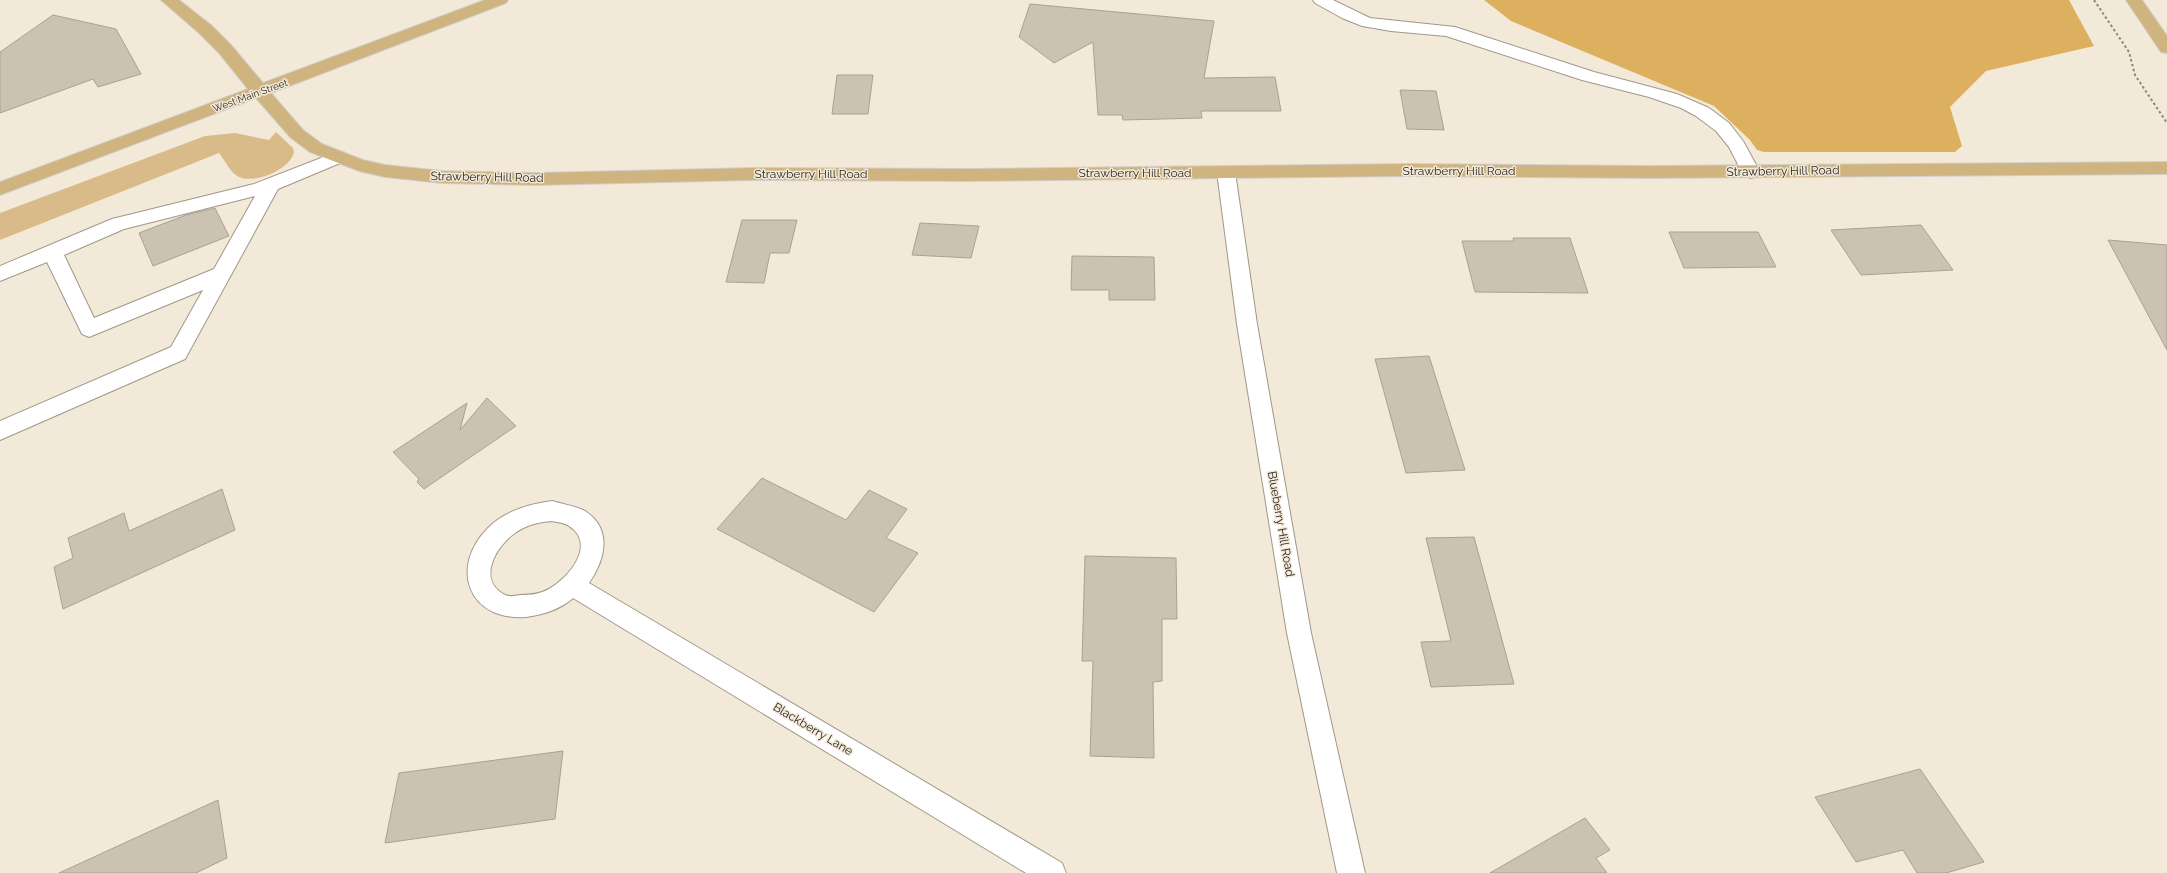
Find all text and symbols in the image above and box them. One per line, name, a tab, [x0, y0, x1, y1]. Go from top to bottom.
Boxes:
street label: West Main Street	[211, 77, 290, 114]
street label: Strawberry Hill Road	[1726, 163, 1840, 179]
street label: Strawberry Hill Road	[1402, 164, 1516, 178]
street label: Strawberry Hill Road	[1078, 166, 1192, 180]
street label: Strawberry Hill Road	[754, 167, 868, 181]
street label: Strawberry Hill Road	[430, 169, 544, 185]
street label: Blueberry Hill Road	[1265, 470, 1297, 578]
street label: Blackberry Lane	[771, 700, 855, 758]

